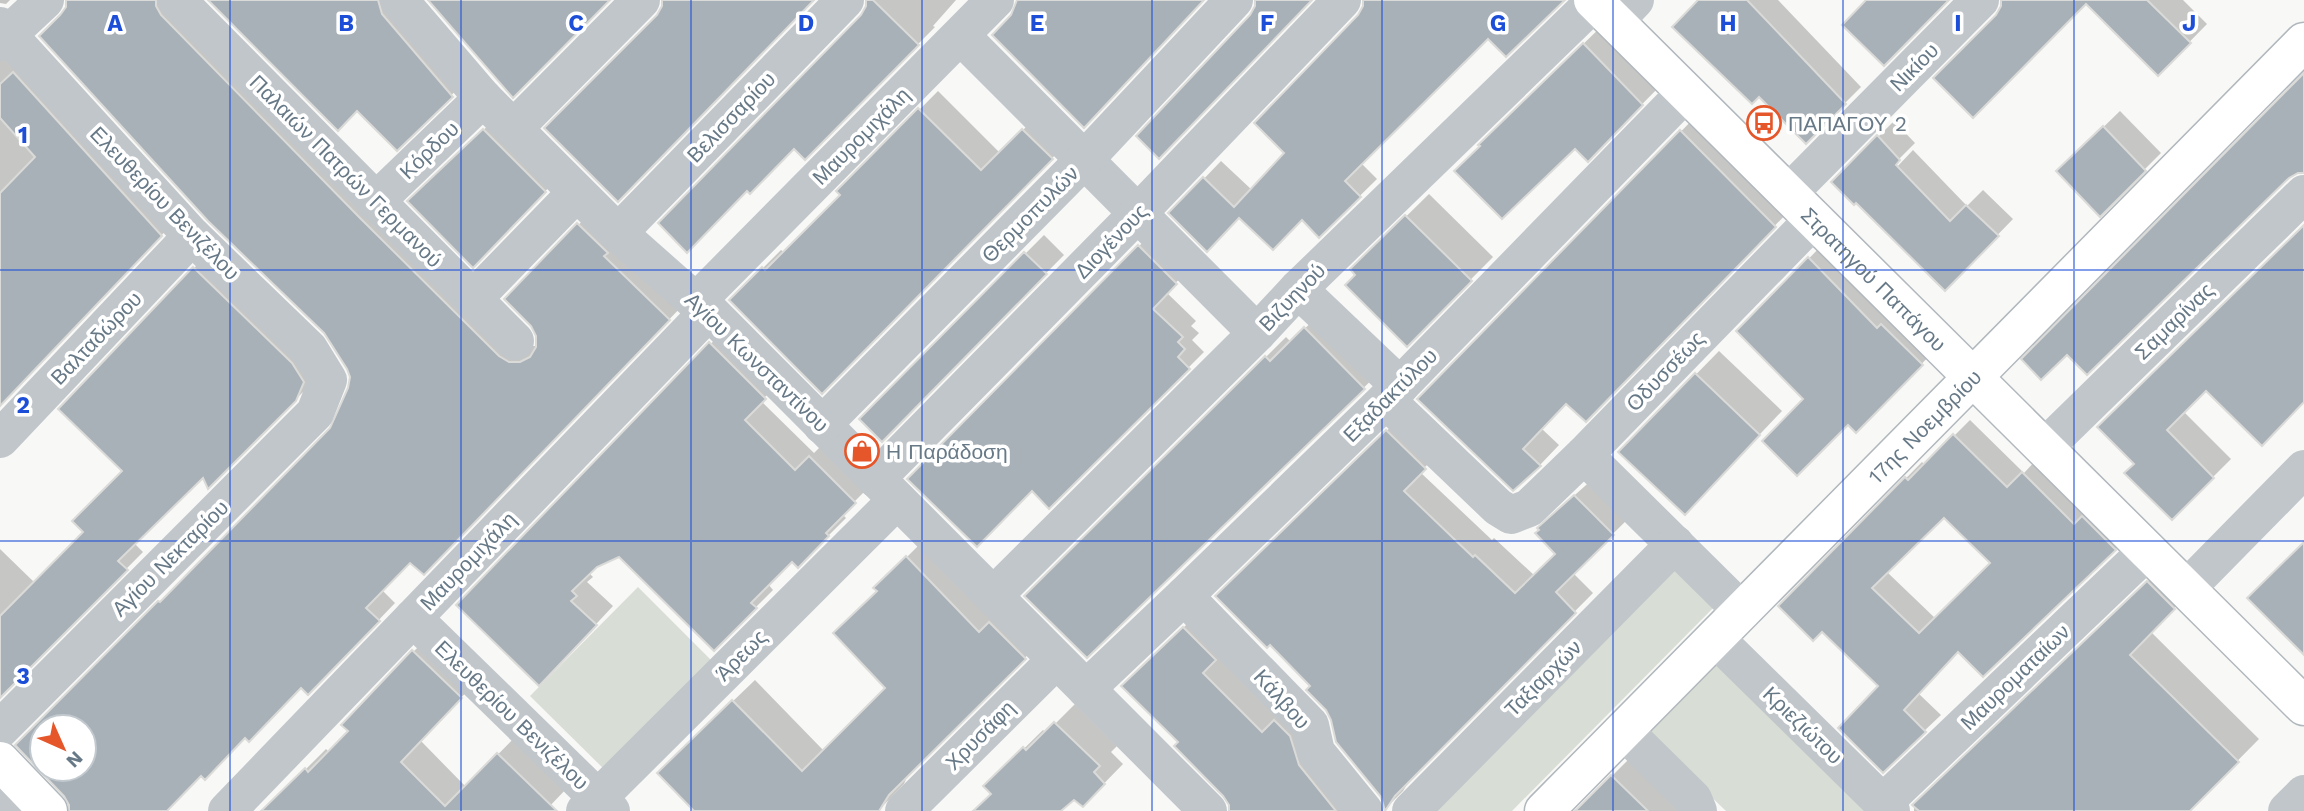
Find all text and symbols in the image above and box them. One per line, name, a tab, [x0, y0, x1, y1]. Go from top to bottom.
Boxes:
text: A	[107, 10, 123, 37]
text: B	[338, 10, 354, 37]
text: C	[568, 10, 584, 37]
text: D	[798, 10, 814, 37]
text: E	[1030, 10, 1044, 37]
text: F	[1260, 10, 1274, 37]
text: G	[1490, 10, 1506, 37]
text: H	[1719, 10, 1737, 37]
text: I	[1954, 10, 1962, 37]
text: J	[2182, 10, 2196, 37]
street label: Νικίου	[1885, 38, 1943, 96]
street label: Βελισσαρίου	[682, 66, 780, 168]
street label: Παλαιών Πατρών Γερμανού	[245, 70, 447, 272]
street label: Μαυρομιχάλη	[807, 82, 915, 190]
bus stop icon: ΠΑΠΑΓΟΥ 2	[1745, 104, 1783, 142]
place label: ΠΑΠΑΓΟΥ 2	[1788, 111, 1907, 136]
street label: Κόρδου	[394, 116, 464, 184]
street label: Ελευθερίου Βενιζέλου	[85, 121, 245, 285]
text: 1	[18, 122, 28, 149]
street label: Θερμοπυλών	[976, 160, 1084, 268]
street label: Διογένους	[1069, 198, 1153, 284]
street label: Στρατηγού Παπάγου	[1796, 202, 1952, 356]
street label: Βιζυηνού	[1254, 258, 1330, 336]
street label: Σαμαρίνας	[2129, 277, 2219, 365]
street label: Βαλταδώρου	[45, 286, 147, 390]
street label: Αγίου Κωνσταντίνου	[680, 287, 834, 437]
street label: Οδυσσέως	[1621, 326, 1709, 416]
street label: Εξαδακτύλου	[1338, 343, 1442, 447]
street label: 17ης Νοεμβρίου	[1863, 364, 1986, 488]
text: 2	[16, 392, 30, 419]
shop icon: Η Παράδοση	[843, 432, 881, 470]
place label: Η Παράδοση	[886, 439, 1008, 464]
street label: Αγίου Νεκταρίου	[107, 495, 233, 621]
street label: Μαυρομιχάλη	[415, 507, 521, 615]
street label: Μαυροματαίων	[1955, 619, 2075, 735]
street label: Άρεως	[710, 624, 772, 686]
street label: Ταξιαρχών	[1499, 634, 1587, 722]
street label: Ελευθερίου Βενιζέλου	[430, 635, 594, 795]
text: 3	[16, 663, 30, 690]
street label: Κάλβου	[1249, 664, 1315, 734]
street label: Κριεζιώτου	[1758, 681, 1848, 769]
street label: Χρυσάφη	[940, 695, 1020, 775]
north arrow	[28, 713, 98, 783]
text: N	[62, 747, 88, 773]

